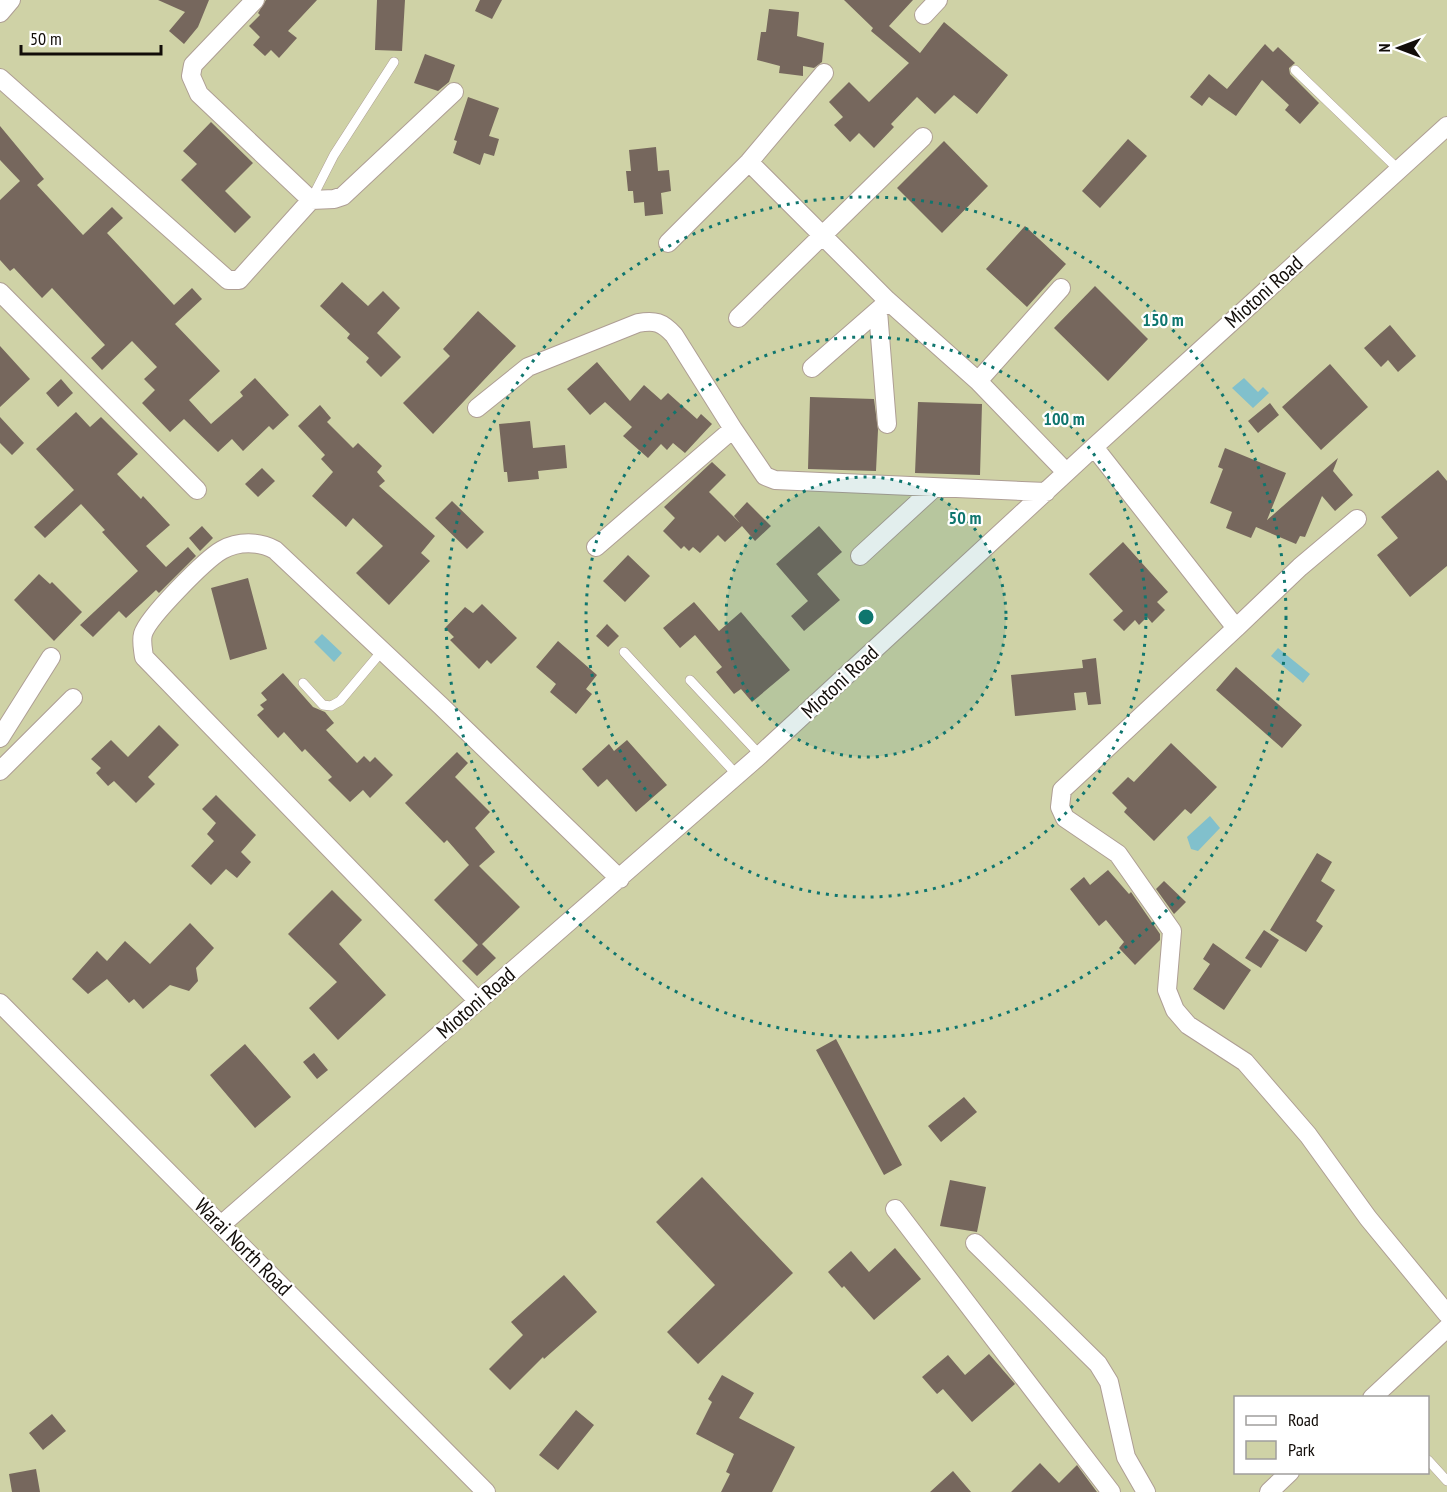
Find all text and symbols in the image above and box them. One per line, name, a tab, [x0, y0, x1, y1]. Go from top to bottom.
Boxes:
scale bar	[21, 18, 160, 56]
north arrow	[1369, 18, 1429, 78]
text: 50 m	[30, 27, 62, 50]
text: N	[1374, 44, 1394, 52]
street label: Miotoni Road	[1219, 250, 1308, 334]
text: 150 m	[1142, 308, 1184, 331]
text: 100 m	[1043, 407, 1085, 430]
text: 50 m	[949, 506, 981, 529]
centre of rings	[856, 607, 876, 627]
street label: Miotoni Road	[795, 639, 884, 724]
street label: Miotoni Road	[431, 961, 521, 1044]
street label: Warai North Road	[189, 1192, 298, 1301]
legend	[1234, 1396, 1429, 1474]
text: Road	[1288, 1408, 1319, 1431]
text: Park	[1288, 1438, 1315, 1461]

